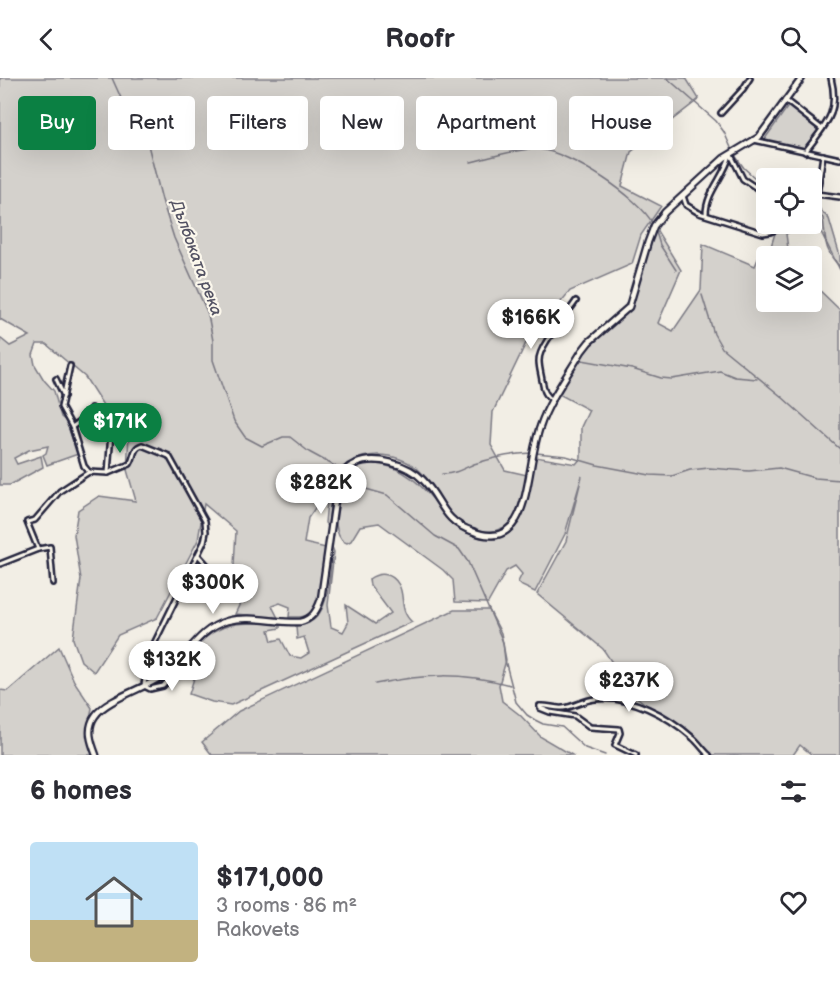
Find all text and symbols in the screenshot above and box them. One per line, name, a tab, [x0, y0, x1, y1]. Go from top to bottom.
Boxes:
icon: back	[30, 23, 63, 56]
text: Roofr	[385, 23, 455, 55]
icon: search	[777, 23, 810, 56]
chip: Buy	[18, 96, 96, 150]
chip: Rent	[108, 96, 195, 150]
chip: Filters	[207, 96, 308, 150]
chip: New	[320, 96, 404, 150]
chip: Apartment	[416, 96, 557, 150]
chip: House	[569, 96, 673, 150]
map controls	[756, 168, 822, 312]
button: locate	[756, 168, 822, 234]
water label: Дълбоката река	[166, 197, 226, 318]
button: layers	[756, 246, 822, 312]
pin: $166K	[489, 299, 573, 350]
text: $166K	[501, 306, 561, 330]
pin: $171K	[78, 403, 162, 454]
text: $171K	[93, 410, 147, 434]
pin: $282K	[279, 464, 363, 515]
text: $282K	[290, 471, 352, 495]
pin: $300K	[171, 564, 255, 615]
text: $300K	[181, 571, 245, 595]
pin: $132K	[130, 641, 214, 692]
text: $132K	[143, 648, 201, 672]
pin: $237K	[587, 662, 671, 713]
text: $237K	[599, 669, 659, 693]
icon: filters	[777, 775, 810, 808]
text: 6 homes	[30, 776, 132, 807]
text: $171,000	[216, 863, 324, 894]
icon: home	[78, 866, 150, 938]
icon: heart	[777, 886, 810, 919]
text: 3 rooms · 86 m²	[216, 894, 357, 918]
text: Rakovets	[216, 918, 299, 942]

